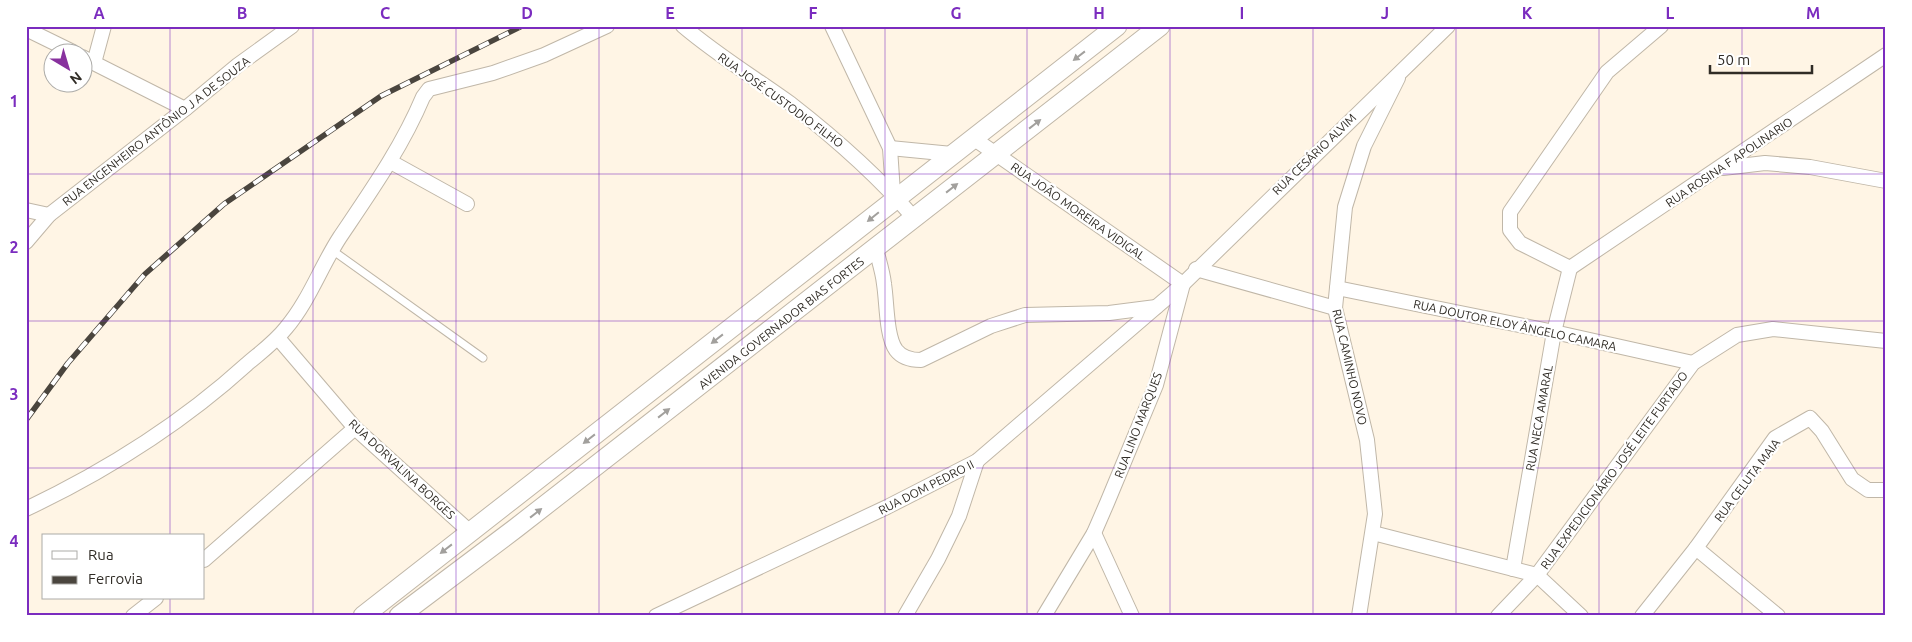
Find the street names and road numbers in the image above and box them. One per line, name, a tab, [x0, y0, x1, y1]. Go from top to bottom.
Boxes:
street label: RUA JOSÉ CUSTODIO FILHO	[716, 50, 846, 150]
street label: RUA ENGENHEIRO ANTÔNIO J A DE SOUZA	[59, 53, 253, 209]
street label: RUA CESÁRIO ALVIM	[1270, 111, 1358, 197]
street label: RUA ROSINA F APOLINARIO	[1663, 115, 1795, 209]
street label: RUA JOÃO MOREIRA VIDIGAL	[1009, 160, 1147, 262]
street label: AVENIDA GOVERNADOR BIAS FORTES	[696, 254, 866, 392]
street label: RUA DOUTOR ELOY ÂNGELO CAMARA	[1412, 297, 1618, 353]
street label: RUA CAMINHO NOVO	[1330, 308, 1370, 426]
street label: RUA NECA AMARAL	[1523, 364, 1555, 472]
street label: RUA EXPEDICIONÁRIO JOSÉ LEITE FURTADO	[1538, 369, 1690, 571]
street label: RUA LINO MARQUES	[1112, 370, 1164, 480]
street label: RUA DORVALINA BORGES	[346, 417, 458, 521]
street label: RUA CELUTA MAIA	[1712, 436, 1782, 524]
street label: RUA DOM PEDRO II	[876, 457, 976, 517]

